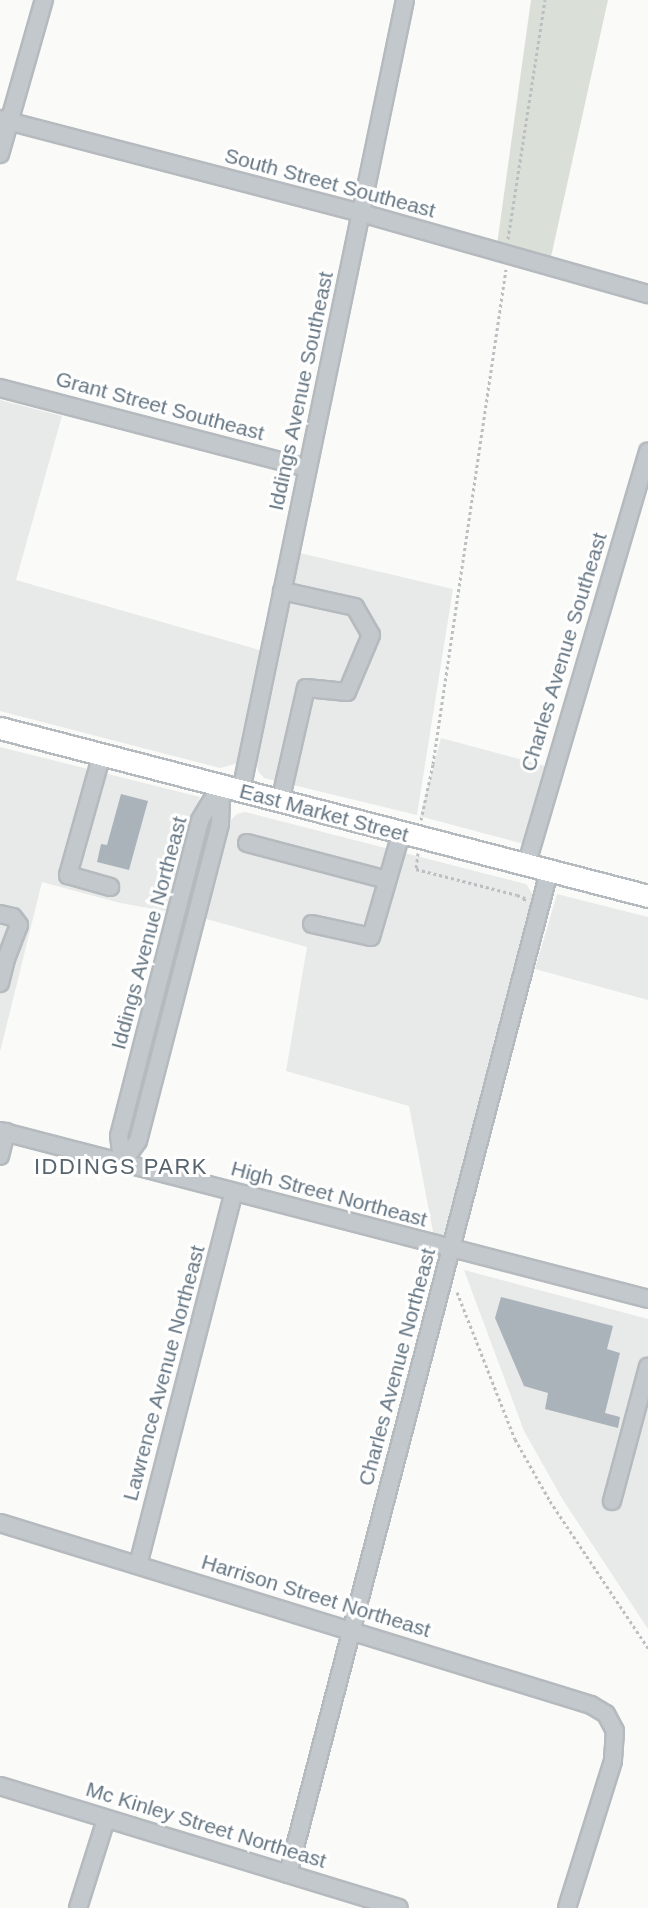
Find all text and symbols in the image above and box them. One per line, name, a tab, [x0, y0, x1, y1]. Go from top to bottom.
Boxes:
street label: South Street Southeast	[222, 143, 438, 223]
street label: Iddings Avenue Southeast	[263, 269, 339, 513]
street label: Grant Street Southeast	[53, 366, 267, 446]
street label: Charles Avenue Southeast	[515, 529, 613, 775]
street label: East Market Street	[237, 778, 411, 848]
street label: Iddings Avenue Northeast	[106, 813, 192, 1053]
district label: IDDINGS PARK	[34, 1154, 208, 1180]
street label: High Street Northeast	[228, 1156, 430, 1232]
street label: Lawrence Avenue Northeast	[118, 1242, 210, 1504]
street label: Charles Avenue Northeast	[353, 1245, 441, 1489]
street label: Harrison Street Northeast	[198, 1549, 434, 1643]
street label: Mc Kinley Street Northeast	[83, 1776, 329, 1874]

